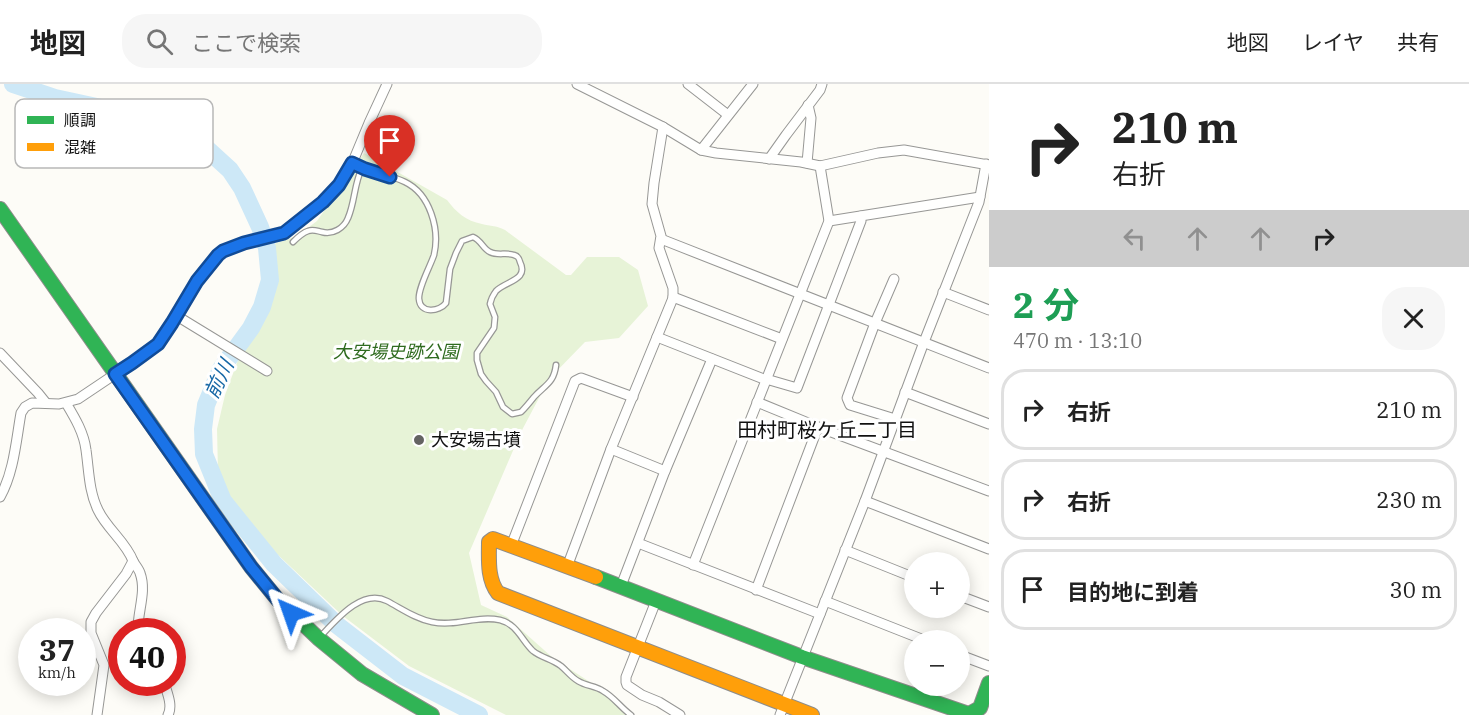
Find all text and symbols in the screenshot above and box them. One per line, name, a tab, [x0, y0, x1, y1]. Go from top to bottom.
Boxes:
search box	[122, 14, 542, 68]
text: 地図	[30, 24, 86, 61]
icon: search	[143, 25, 176, 58]
text: ここで検索	[191, 28, 301, 57]
text: 地図	[1227, 28, 1269, 56]
text: レイヤ	[1302, 28, 1364, 56]
text: 共有	[1397, 28, 1439, 56]
legend	[15, 99, 213, 168]
text: 210 m	[1112, 100, 1238, 155]
icon: right	[1013, 108, 1091, 186]
text: 順調	[64, 110, 96, 130]
pin	[364, 115, 415, 177]
icon: arrive	[373, 124, 406, 157]
text: 混雑	[64, 137, 96, 157]
text: 右折	[1112, 156, 1166, 191]
icon: left	[1118, 222, 1151, 255]
icon: ahead	[1181, 222, 1214, 255]
icon: ahead	[1244, 222, 1277, 255]
icon: right	[1307, 222, 1340, 255]
text: 2 分	[1013, 281, 1079, 328]
button: close	[1382, 287, 1445, 350]
text: 470 m · 13:10	[1013, 327, 1142, 354]
park label: 大安場史跡公園	[333, 340, 462, 363]
water label: 前川	[198, 353, 240, 403]
icon: right	[1016, 393, 1049, 426]
text: 210 m	[1376, 395, 1442, 424]
text: 右折	[1067, 397, 1111, 426]
district label: 田村町桜ケ丘二丁目	[737, 416, 917, 443]
place label: 大安場古墳	[431, 428, 521, 451]
marker: 大安場古墳	[412, 433, 426, 447]
icon: right	[1016, 483, 1049, 516]
text: 230 m	[1376, 485, 1442, 514]
text: 右折	[1067, 487, 1111, 516]
map controls	[904, 552, 970, 696]
button: +	[904, 552, 970, 618]
icon: arrive	[1016, 573, 1049, 606]
text: 30 m	[1390, 575, 1442, 604]
text: 目的地に到着	[1067, 577, 1199, 606]
position arrow	[259, 581, 323, 645]
speed limit sign: 40	[108, 618, 186, 696]
text: 37	[39, 630, 75, 669]
button: −	[904, 630, 970, 696]
text: km/h	[38, 663, 76, 682]

